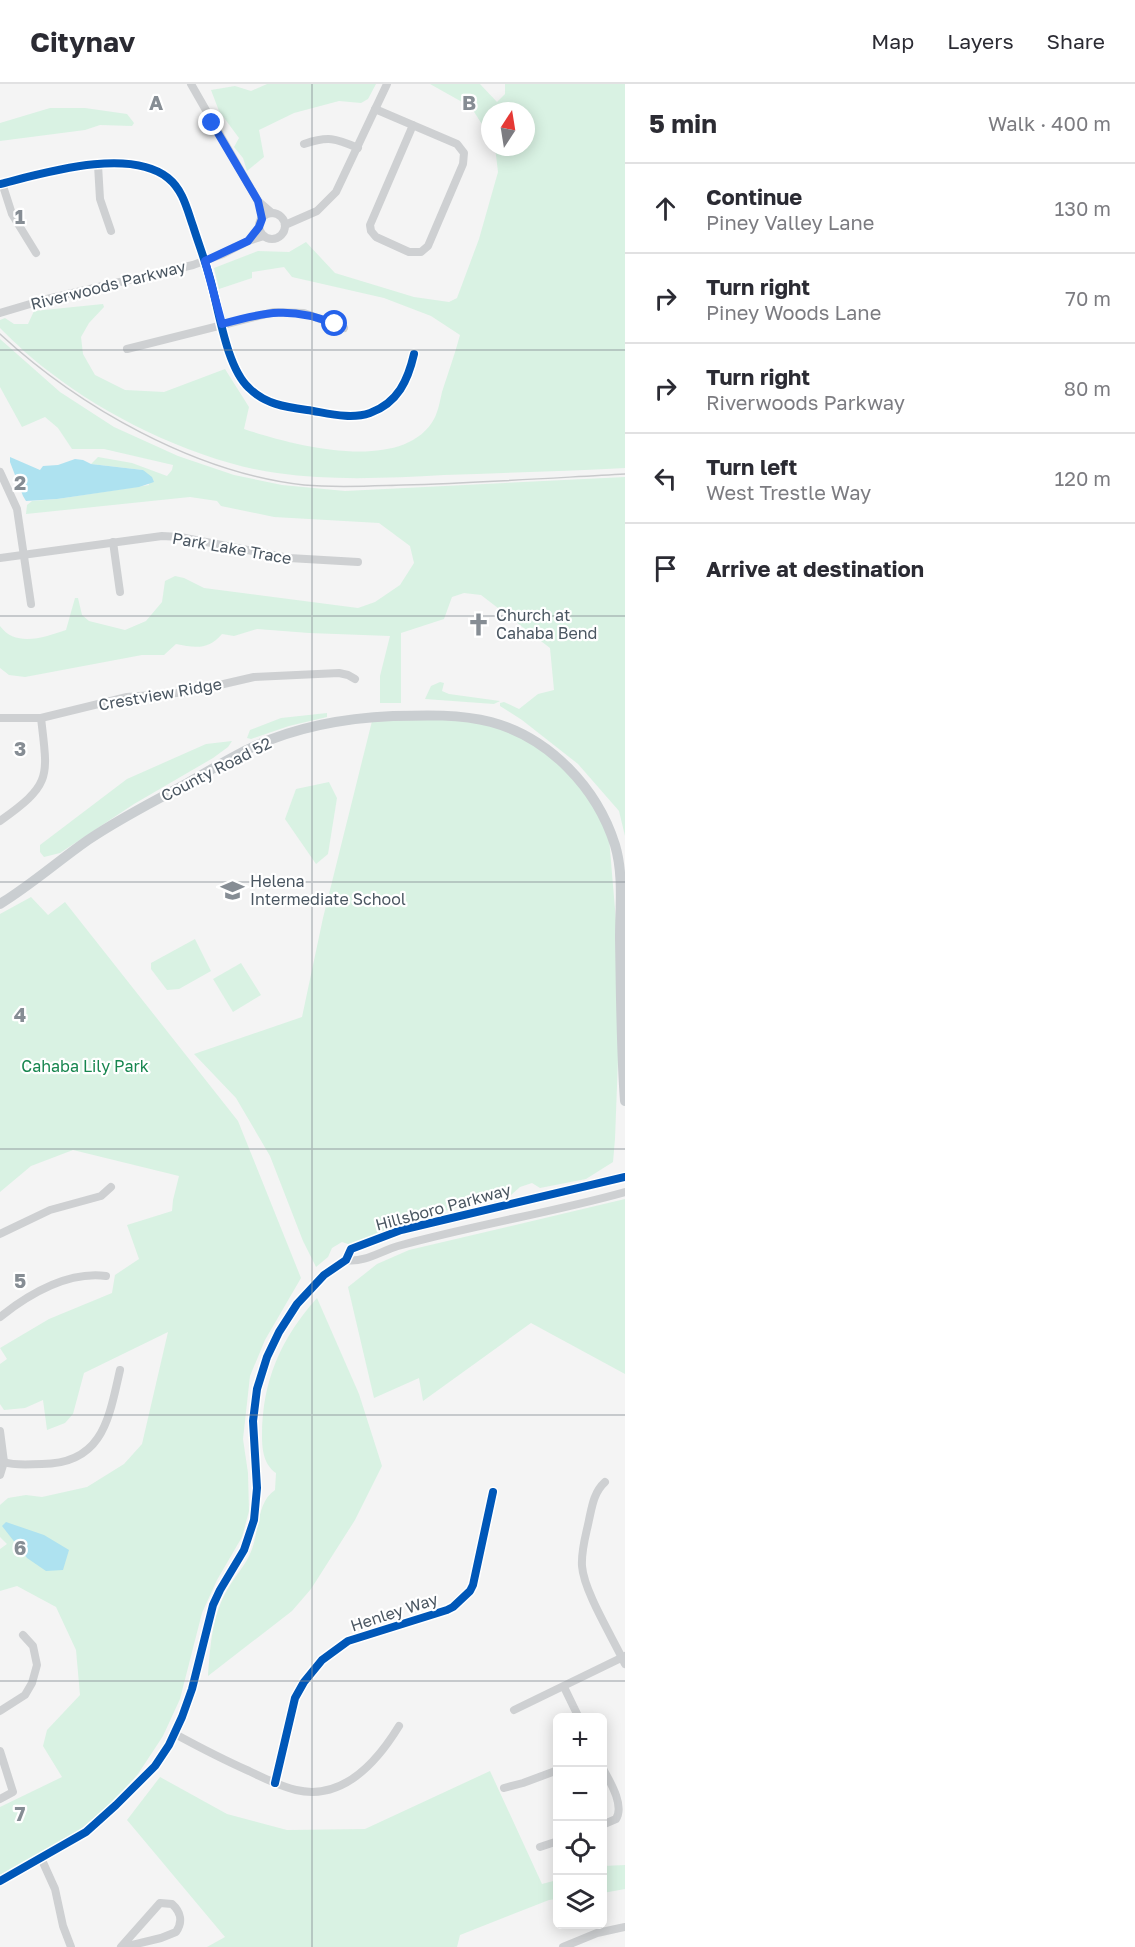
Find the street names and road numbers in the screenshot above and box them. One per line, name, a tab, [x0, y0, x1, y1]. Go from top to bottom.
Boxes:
street label: Riverwoods Parkway	[28, 256, 188, 314]
street label: Park Lake Trace	[171, 528, 293, 568]
street label: Crestview Ridge	[97, 673, 223, 715]
street label: County Road 52	[157, 733, 275, 805]
street label: Hillsboro Parkway	[373, 1179, 513, 1235]
street label: Henley Way	[348, 1588, 440, 1636]

